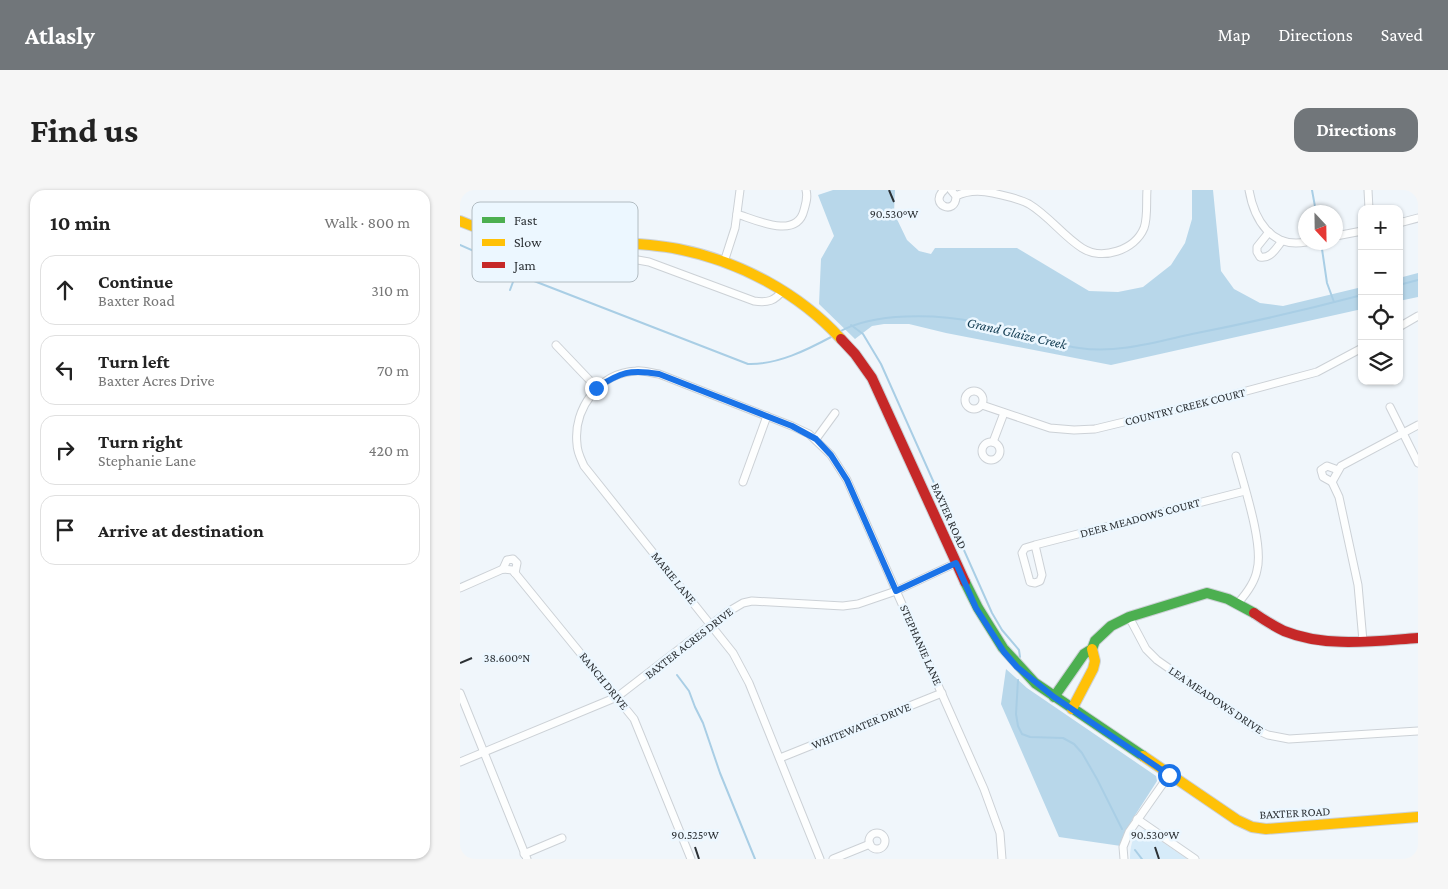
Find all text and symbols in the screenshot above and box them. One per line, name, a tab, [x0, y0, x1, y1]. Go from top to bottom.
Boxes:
text: Atlasly	[25, 22, 95, 49]
text: Map	[1218, 25, 1250, 45]
text: Directions	[1278, 25, 1353, 45]
text: Saved	[1381, 25, 1423, 45]
button: Directions	[1294, 108, 1418, 152]
text: Find us	[30, 111, 138, 150]
legend	[472, 202, 638, 282]
north arrow	[1298, 205, 1343, 250]
map controls	[1358, 205, 1403, 385]
button: +	[1358, 205, 1403, 250]
text: 90.530°W	[870, 207, 918, 221]
text: 10 min	[50, 211, 111, 235]
text: Fast	[514, 212, 538, 228]
text: Walk · 800 m	[324, 214, 410, 231]
text: Slow	[514, 234, 542, 250]
button: −	[1358, 250, 1403, 295]
text: Jam	[512, 257, 536, 273]
text: Continue	[98, 271, 173, 292]
icon: ahead	[51, 276, 79, 304]
text: 310 m	[371, 282, 409, 299]
text: Baxter Road	[98, 292, 175, 309]
button: locate	[1358, 295, 1403, 340]
water label: Grand Glaize Creek	[966, 314, 1069, 352]
button: layers	[1358, 340, 1403, 385]
text: Turn left	[98, 351, 170, 372]
icon: left	[51, 356, 79, 384]
text: 70 m	[377, 362, 409, 379]
text: Baxter Acres Drive	[98, 372, 215, 389]
route end	[585, 377, 608, 400]
street label: COUNTRY CREEK COURT	[1123, 385, 1247, 429]
text: Turn right	[98, 431, 183, 452]
icon: right	[51, 436, 79, 464]
text: 420 m	[368, 442, 409, 459]
text: Stephanie Lane	[98, 452, 196, 469]
street label: BAXTER ROAD	[928, 481, 970, 551]
street label: DEER MEADOWS COURT	[1079, 495, 1202, 541]
icon: arrive	[51, 516, 79, 544]
text: Arrive at destination	[98, 520, 264, 541]
street label: MARIE LANE	[649, 549, 700, 607]
street label: STEPHANIE LANE	[897, 602, 945, 688]
street label: BAXTER ACRES DRIVE	[642, 604, 736, 682]
street label: RANCH DRIVE	[577, 649, 632, 713]
text: 38.600°N	[484, 651, 530, 665]
street label: LEA MEADOWS DRIVE	[1166, 663, 1266, 737]
street label: WHITEWATER DRIVE	[809, 699, 913, 752]
route start	[1158, 764, 1181, 787]
street label: BAXTER ROAD	[1259, 804, 1331, 822]
text: 90.525°W	[671, 828, 719, 842]
text: 90.530°W	[1131, 828, 1179, 842]

